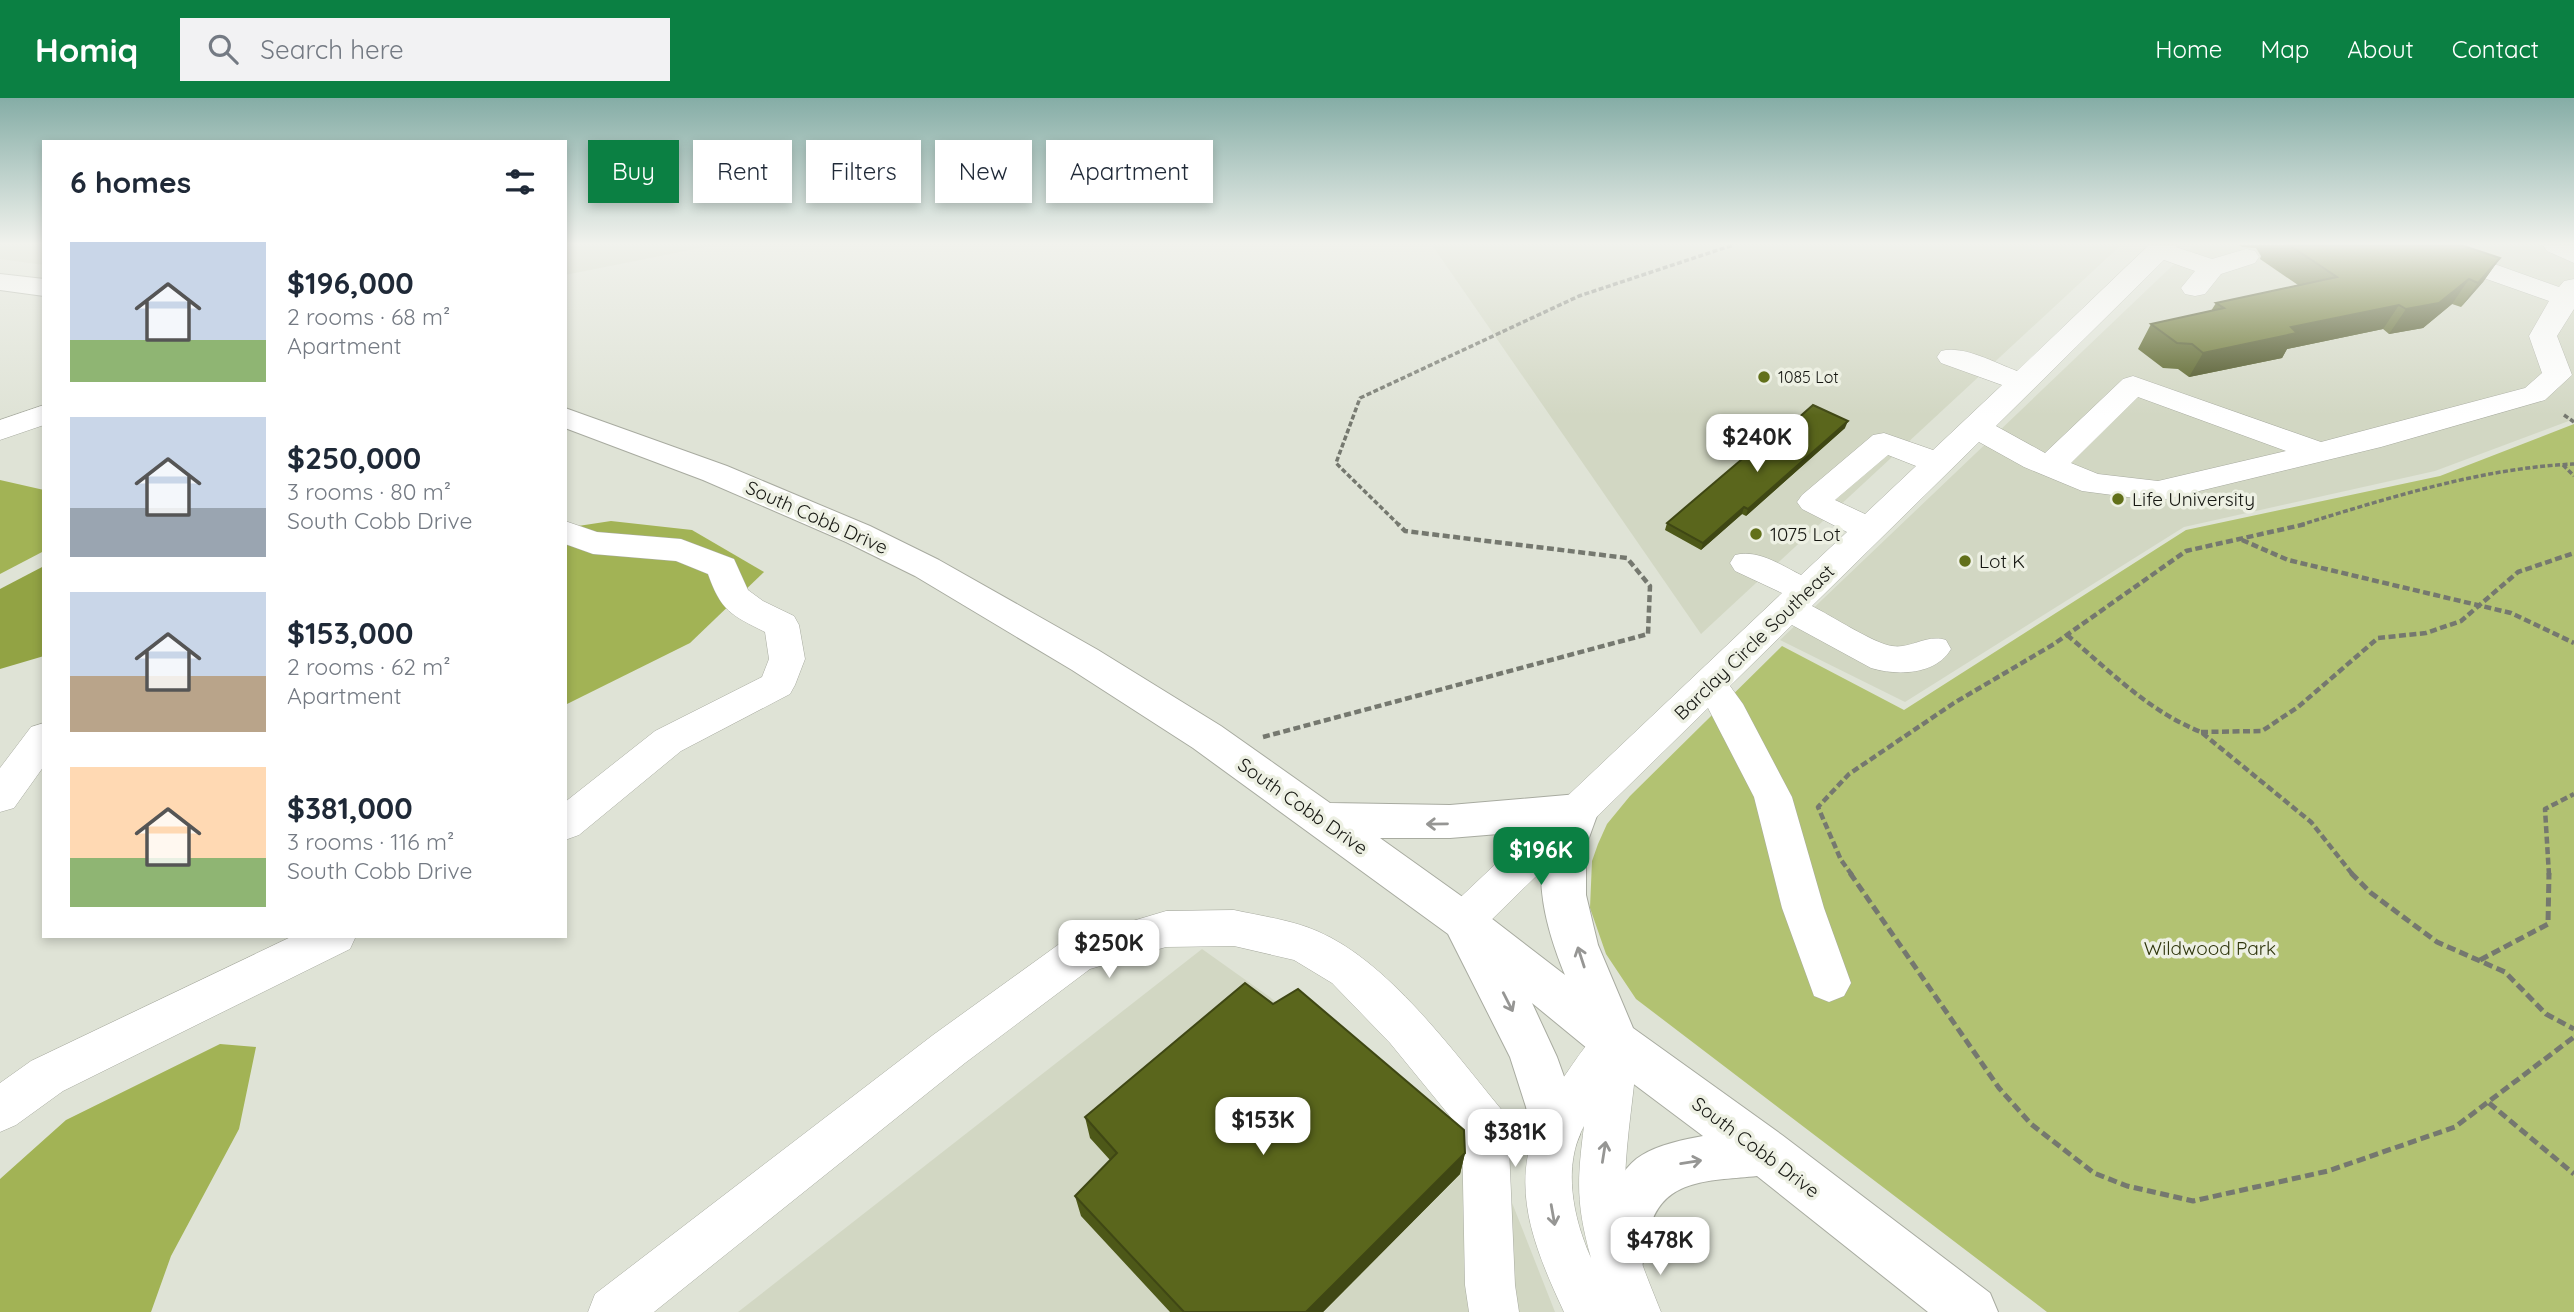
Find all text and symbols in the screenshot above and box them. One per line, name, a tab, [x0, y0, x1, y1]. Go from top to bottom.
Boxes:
search box	[180, 18, 670, 81]
text: Homiq	[35, 29, 138, 70]
icon: search	[204, 30, 242, 68]
text: Search here	[260, 33, 404, 66]
text: Home	[2155, 34, 2222, 64]
text: Map	[2260, 34, 2309, 64]
text: About	[2347, 34, 2414, 64]
text: Contact	[2452, 34, 2539, 64]
chip: Buy	[588, 140, 679, 203]
chip: Rent	[693, 140, 792, 203]
chip: Filters	[806, 140, 921, 203]
chip: New	[935, 140, 1032, 203]
chip: Apartment	[1046, 140, 1213, 203]
text: 6 homes	[70, 163, 191, 201]
icon: filters	[501, 163, 539, 201]
text: $196,000	[287, 264, 414, 302]
icon: home	[126, 270, 210, 354]
text: 2 rooms · 68 m²	[287, 302, 450, 331]
text: Apartment	[287, 331, 401, 360]
place label: 1085 Lot	[1778, 367, 1839, 387]
marker: 1085 Lot	[1756, 369, 1772, 385]
pin: $240K	[1708, 414, 1806, 474]
text: $240K	[1722, 422, 1792, 451]
text: $250,000	[287, 439, 421, 477]
icon: home	[126, 445, 210, 529]
street label: South Cobb Drive	[742, 475, 892, 559]
text: 3 rooms · 80 m²	[287, 477, 451, 506]
place label: Life University	[2132, 487, 2255, 511]
marker: Life University	[2110, 491, 2126, 507]
text: South Cobb Drive	[287, 506, 472, 535]
place label: 1075 Lot	[1770, 522, 1841, 546]
marker: 1075 Lot	[1748, 526, 1764, 542]
place label: Lot K	[1979, 549, 2025, 573]
marker: Lot K	[1957, 553, 1973, 569]
street label: Barclay Circle Southeast	[1669, 559, 1839, 725]
text: $153,000	[287, 614, 413, 652]
icon: home	[126, 620, 210, 704]
text: 2 rooms · 62 m²	[287, 652, 451, 681]
text: Apartment	[287, 681, 401, 710]
street label: South Cobb Drive	[1233, 752, 1373, 860]
text: $381,000	[287, 789, 413, 827]
icon: home	[126, 795, 210, 879]
one-way arrow	[1425, 817, 1448, 831]
text: 3 rooms · 116 m²	[287, 827, 454, 856]
pin: $196K	[1492, 828, 1590, 887]
text: $196K	[1509, 835, 1573, 864]
text: South Cobb Drive	[287, 856, 472, 885]
pin: $250K	[1060, 920, 1158, 980]
text: $250K	[1074, 928, 1144, 957]
park label: Wildwood Park	[2144, 936, 2276, 960]
one-way arrow	[1574, 947, 1586, 969]
one-way arrow	[1502, 991, 1515, 1012]
street label: South Cobb Drive	[1688, 1091, 1824, 1203]
pin: $153K	[1214, 1098, 1312, 1157]
text: $153K	[1231, 1105, 1295, 1134]
pin: $381K	[1466, 1110, 1564, 1169]
text: $381K	[1484, 1117, 1546, 1146]
one-way arrow	[1598, 1141, 1611, 1164]
one-way arrow	[1679, 1155, 1701, 1168]
one-way arrow	[1547, 1203, 1560, 1226]
pin: $478K	[1611, 1218, 1709, 1277]
text: $478K	[1627, 1225, 1693, 1254]

